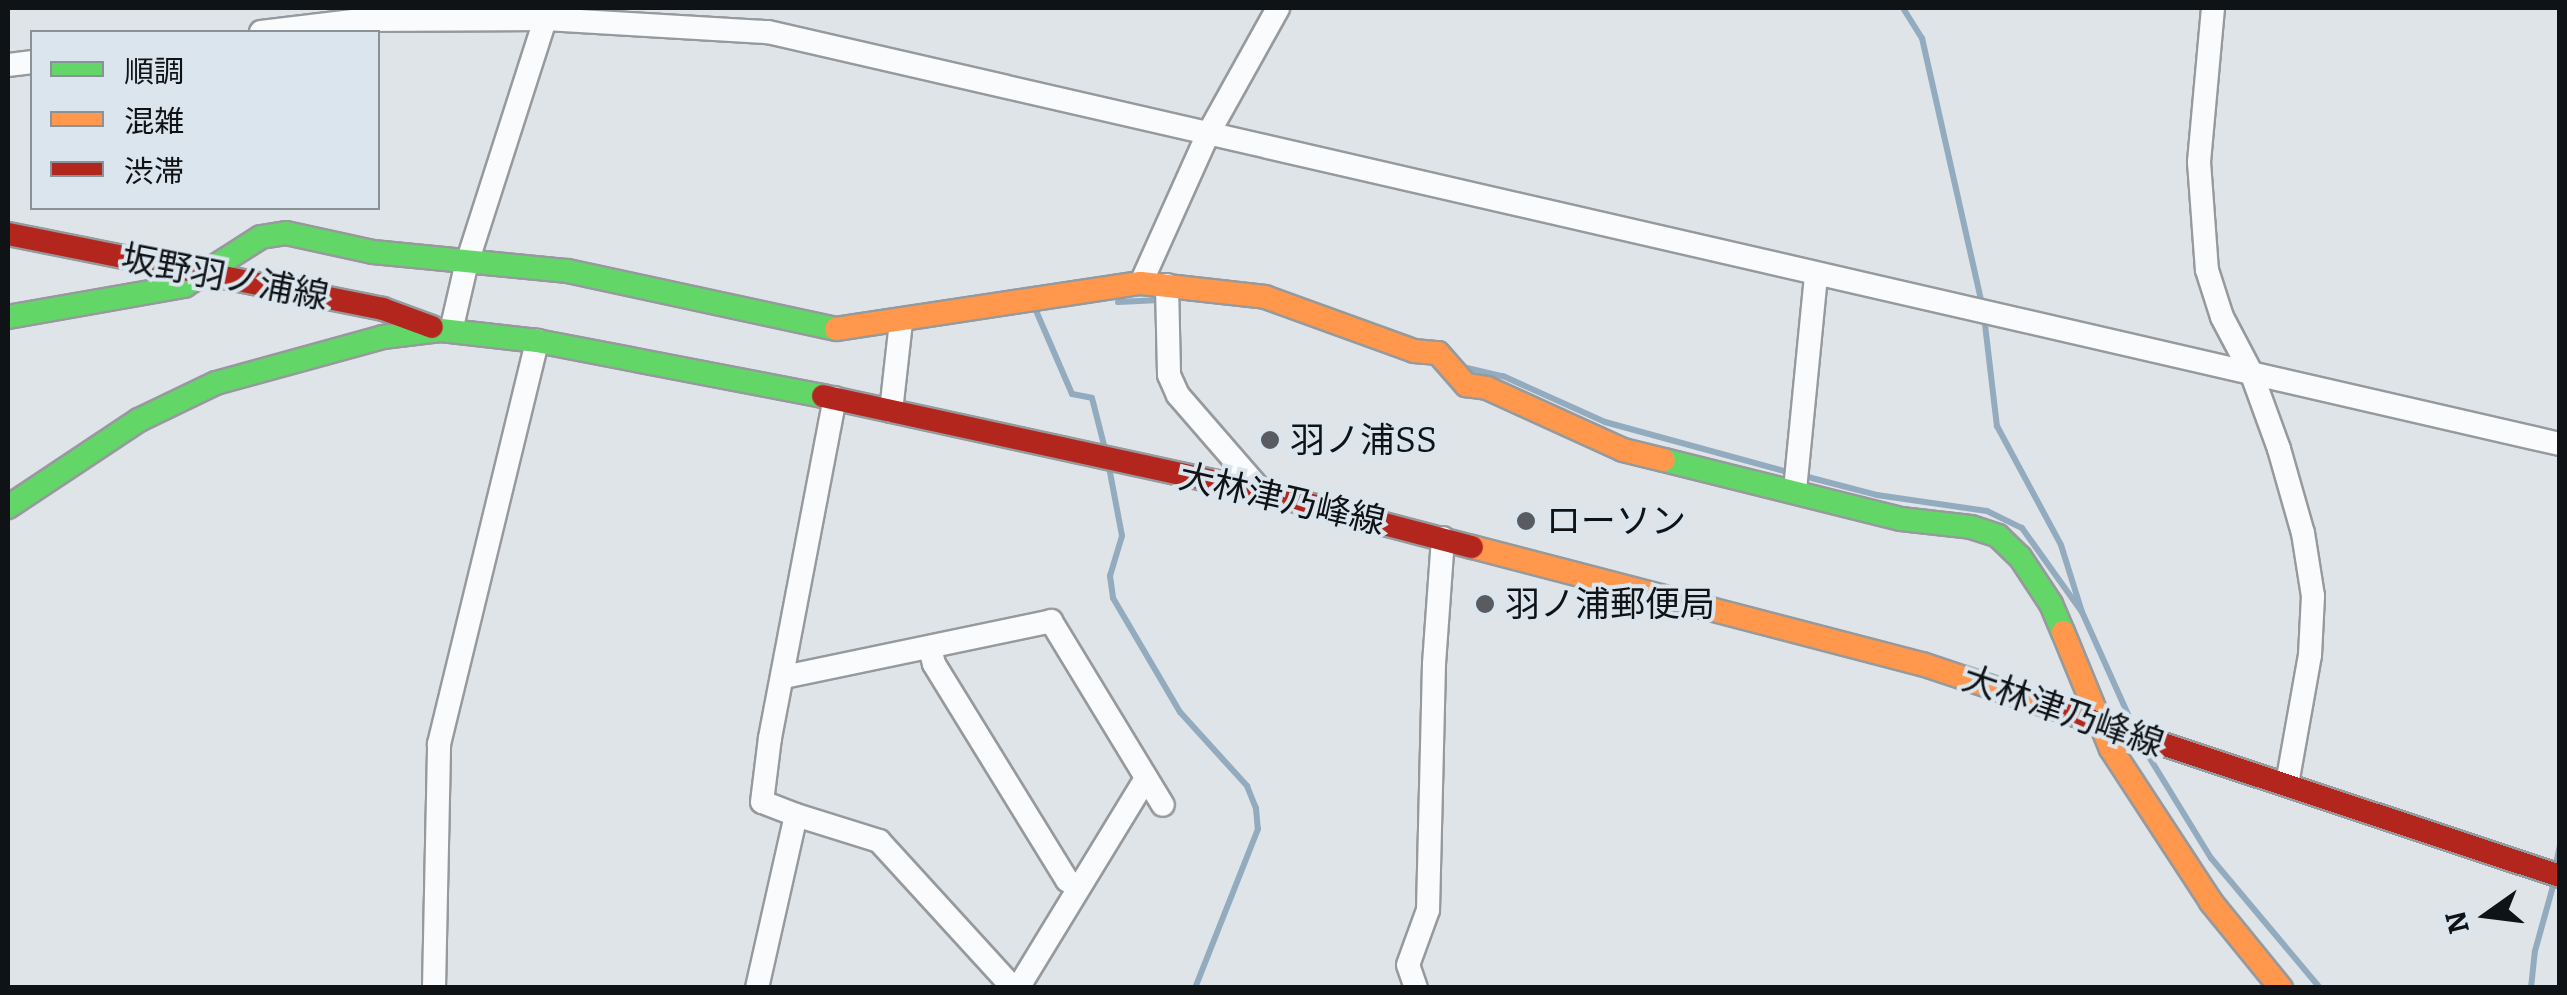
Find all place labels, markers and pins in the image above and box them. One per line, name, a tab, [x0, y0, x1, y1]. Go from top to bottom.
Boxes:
place label: 羽ノ浦SS	[1290, 419, 1437, 461]
marker: 羽ノ浦SS	[1259, 429, 1281, 451]
place label: ローソン	[1546, 500, 1686, 542]
marker: ローソン	[1515, 510, 1537, 532]
place label: 羽ノ浦郵便局	[1505, 583, 1715, 625]
marker: 羽ノ浦郵便局	[1474, 593, 1496, 615]

